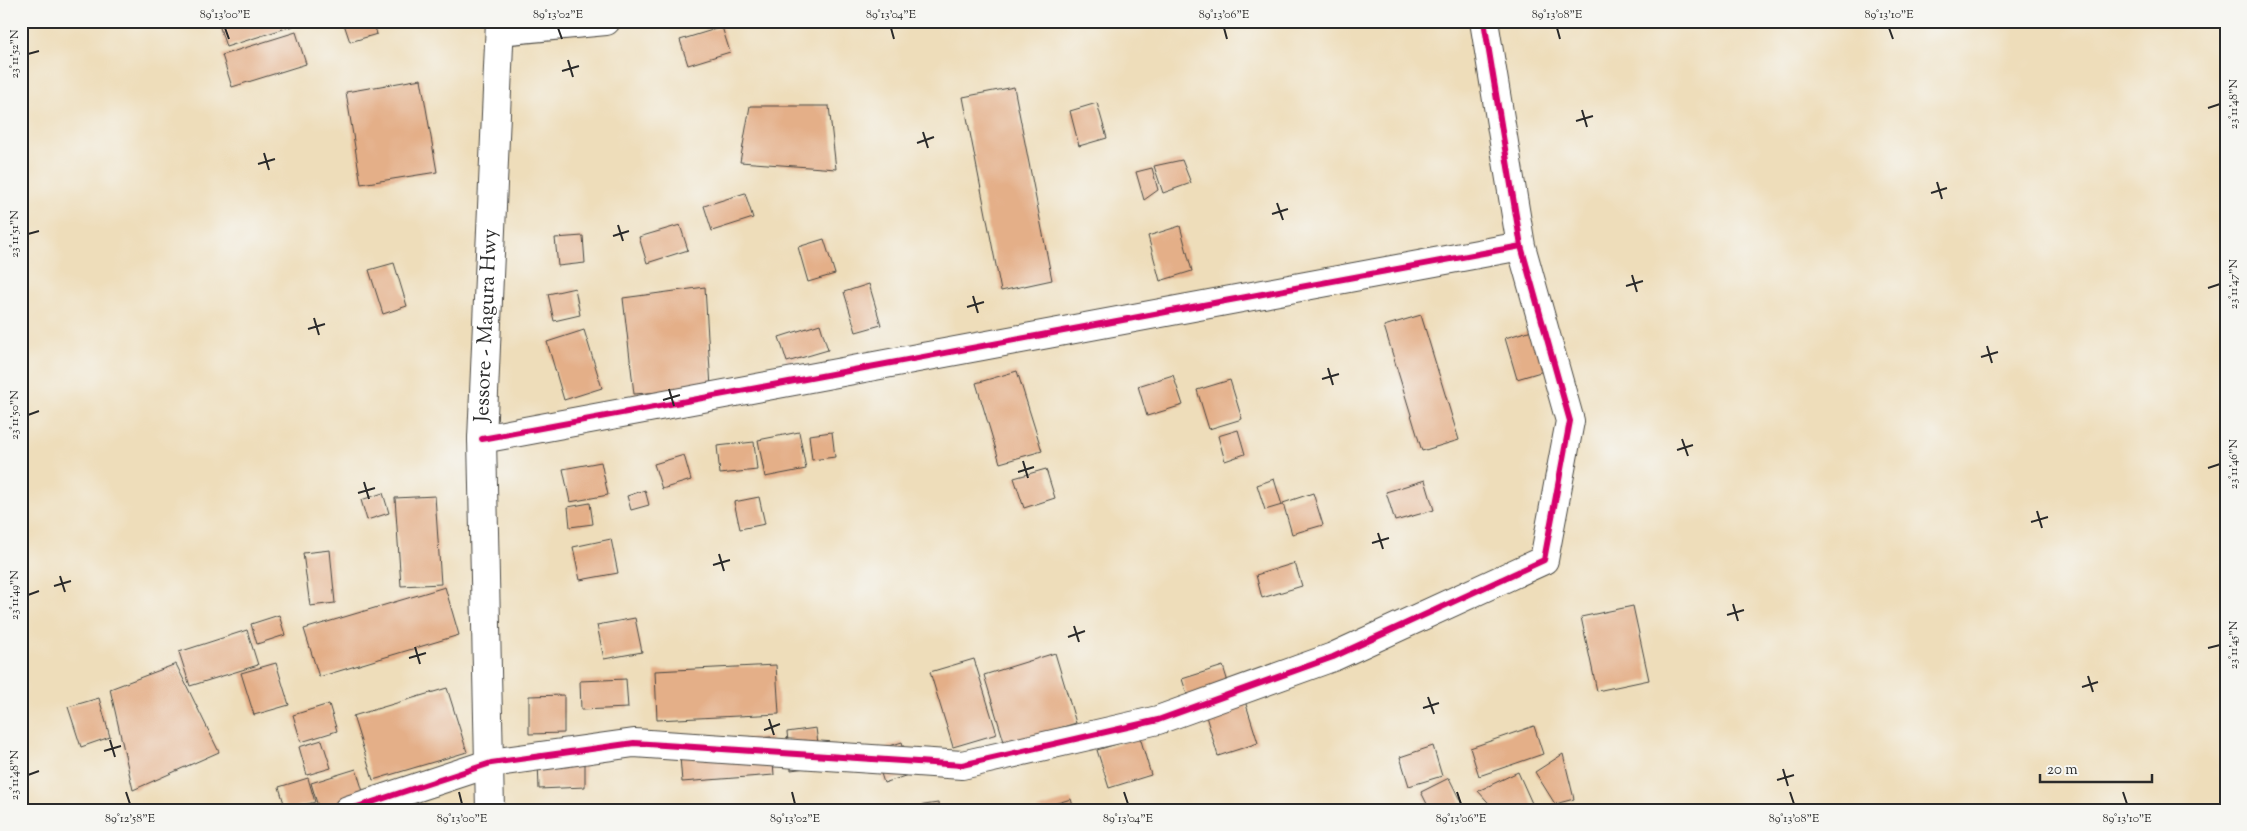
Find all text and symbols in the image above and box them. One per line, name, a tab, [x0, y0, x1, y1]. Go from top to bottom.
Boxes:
text: 89°13'00"E	[200, 6, 251, 24]
text: 89°13'02"E	[533, 6, 584, 24]
text: 89°13'04"E	[866, 6, 917, 24]
text: 89°13'06"E	[1199, 6, 1250, 24]
text: 89°13'08"E	[1532, 6, 1583, 24]
text: 89°13'10"E	[1864, 6, 1914, 24]
text: 23°11'52"N	[6, 29, 24, 79]
text: 23°11'48"N	[2225, 78, 2243, 129]
text: 23°11'51"N	[6, 210, 24, 258]
street label: Jessore - Magura Hwy	[468, 227, 506, 424]
text: 23°11'47"N	[2225, 258, 2243, 309]
text: 23°11'50"N	[6, 390, 24, 440]
text: 23°11'46"N	[2225, 438, 2243, 489]
text: 23°11'49"N	[6, 570, 24, 620]
text: 23°11'45"N	[2225, 620, 2243, 669]
text: 23°11'48"N	[6, 749, 24, 800]
scale bar	[2040, 751, 2152, 783]
text: 20 m	[2047, 760, 2078, 781]
text: 89°12'58"E	[105, 810, 156, 828]
text: 89°13'00"E	[437, 810, 488, 828]
text: 89°13'02"E	[770, 810, 821, 828]
text: 89°13'04"E	[1103, 810, 1154, 828]
text: 89°13'06"E	[1436, 810, 1487, 828]
text: 89°13'08"E	[1769, 810, 1820, 828]
text: 89°13'10"E	[2102, 810, 2152, 828]

